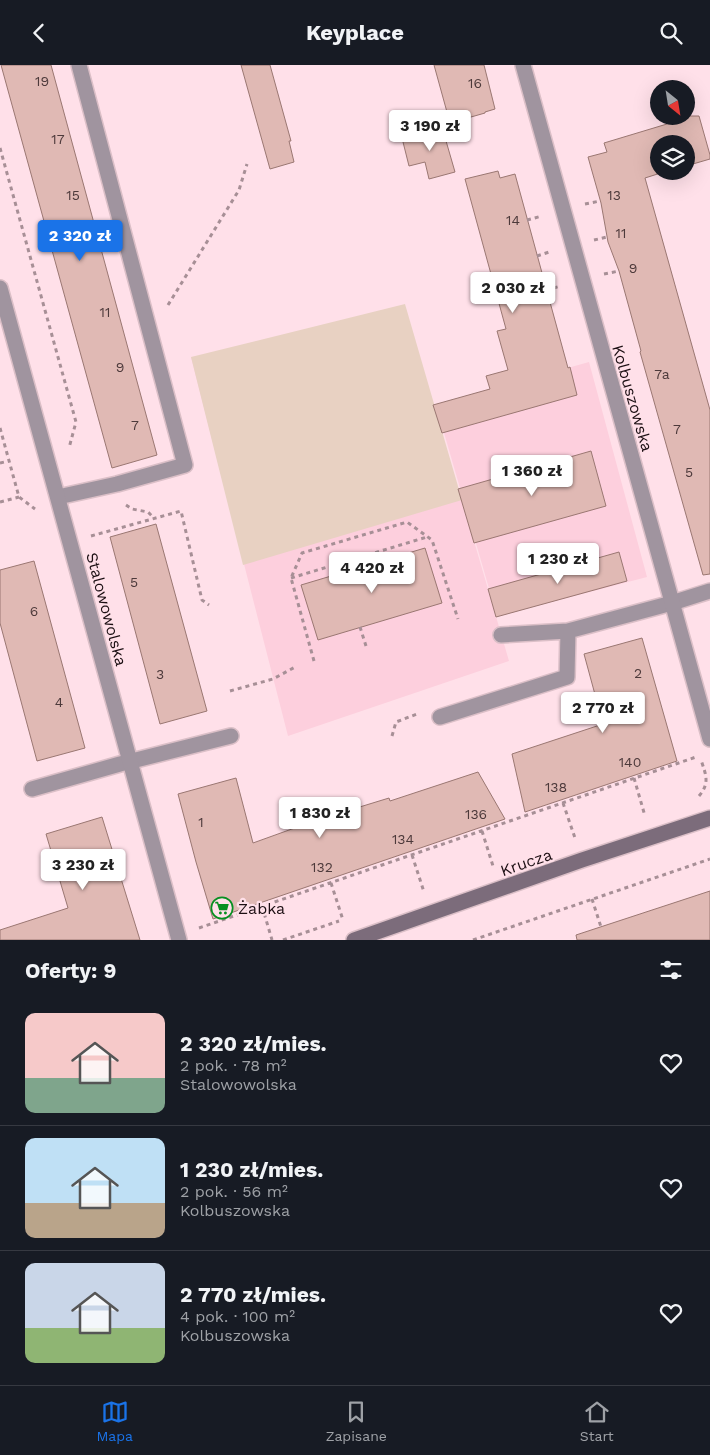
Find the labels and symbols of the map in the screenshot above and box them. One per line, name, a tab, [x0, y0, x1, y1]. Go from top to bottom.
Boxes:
house number: 19	[35, 73, 49, 89]
house number: 16	[468, 75, 482, 91]
north arrow	[650, 80, 695, 125]
pin: 3 190 zł	[378, 109, 482, 152]
house number: 17	[51, 131, 65, 147]
house number: 15	[66, 187, 80, 203]
house number: 13	[607, 187, 621, 203]
house number: 14	[506, 212, 520, 228]
pin: 2 320 zł	[28, 219, 132, 262]
house number: 11	[616, 225, 626, 241]
house number: 9	[629, 260, 637, 276]
pin: 2 030 zł	[461, 271, 565, 314]
house number: 11	[100, 304, 110, 320]
street label: Kolbuszowska	[608, 343, 657, 454]
house number: 9	[116, 359, 124, 375]
house number: 7a	[654, 366, 670, 382]
house number: 7	[131, 417, 139, 433]
house number: 7	[673, 421, 681, 437]
pin: 1 360 zł	[480, 455, 584, 497]
house number: 5	[685, 464, 693, 480]
pin: 1 230 zł	[506, 543, 610, 585]
street label: Stalowowolska	[82, 550, 131, 668]
pin: 4 420 zł	[320, 551, 424, 594]
house number: 5	[130, 574, 138, 590]
house number: 6	[30, 603, 38, 619]
house number: 2	[634, 665, 642, 681]
house number: 3	[156, 666, 164, 682]
pin: 2 770 zł	[551, 691, 655, 734]
house number: 4	[55, 694, 63, 710]
house number: 140	[619, 754, 641, 770]
house number: 138	[545, 779, 567, 795]
pin: 1 830 zł	[268, 797, 372, 839]
house number: 136	[465, 806, 487, 822]
house number: 1	[198, 814, 204, 830]
house number: 134	[392, 831, 414, 847]
street label: Krucza	[498, 845, 555, 880]
pin: 3 230 zł	[31, 849, 135, 891]
house number: 132	[311, 859, 333, 875]
supermarket icon: Żabka	[210, 896, 234, 920]
place label: Żabka	[238, 899, 285, 918]

